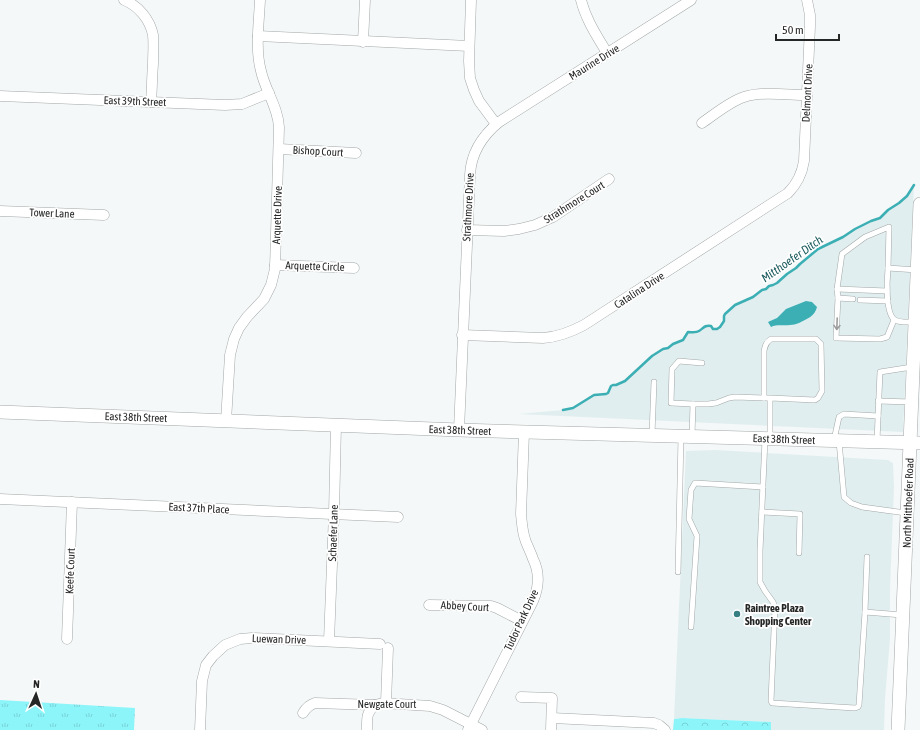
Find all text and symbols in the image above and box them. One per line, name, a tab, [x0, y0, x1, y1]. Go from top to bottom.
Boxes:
scale bar	[776, 16, 839, 42]
text: 50 m	[782, 23, 804, 37]
street label: Maurine Drive	[567, 42, 621, 82]
street label: Delmont Drive	[799, 63, 815, 123]
street label: East 39th Street	[103, 94, 167, 108]
street label: Bishop Court	[292, 144, 344, 158]
street label: Strathmore Drive	[460, 172, 476, 242]
street label: Strathmore Court	[542, 179, 606, 225]
street label: Arquette Drive	[270, 186, 284, 244]
street label: Tower Lane	[29, 206, 75, 220]
water label: Mitthoefer Ditch	[759, 233, 826, 285]
street label: Arquette Circle	[285, 259, 345, 273]
street label: Catalina Drive	[612, 269, 666, 311]
one-way arrow	[833, 317, 841, 330]
street label: East 38th Street	[104, 410, 168, 424]
street label: East 38th Street	[428, 423, 492, 437]
street label: East 38th Street	[752, 432, 816, 446]
street label: North Mitthoefer Road	[900, 458, 916, 548]
street label: East 37th Place	[168, 500, 230, 516]
street label: Schaefer Lane	[326, 504, 340, 562]
street label: Keefe Court	[63, 548, 77, 594]
street label: Tudor Park Drive	[502, 588, 540, 652]
street label: Abbey Court	[440, 599, 490, 613]
place label: Raintree Plaza Shopping Center	[745, 602, 812, 627]
marker: Raintree Plaza Shopping Center	[732, 609, 742, 619]
street label: Luewan Drive	[252, 632, 306, 646]
north arrow	[16, 674, 56, 714]
text: N	[33, 678, 40, 690]
street label: Newgate Court	[358, 698, 416, 710]

